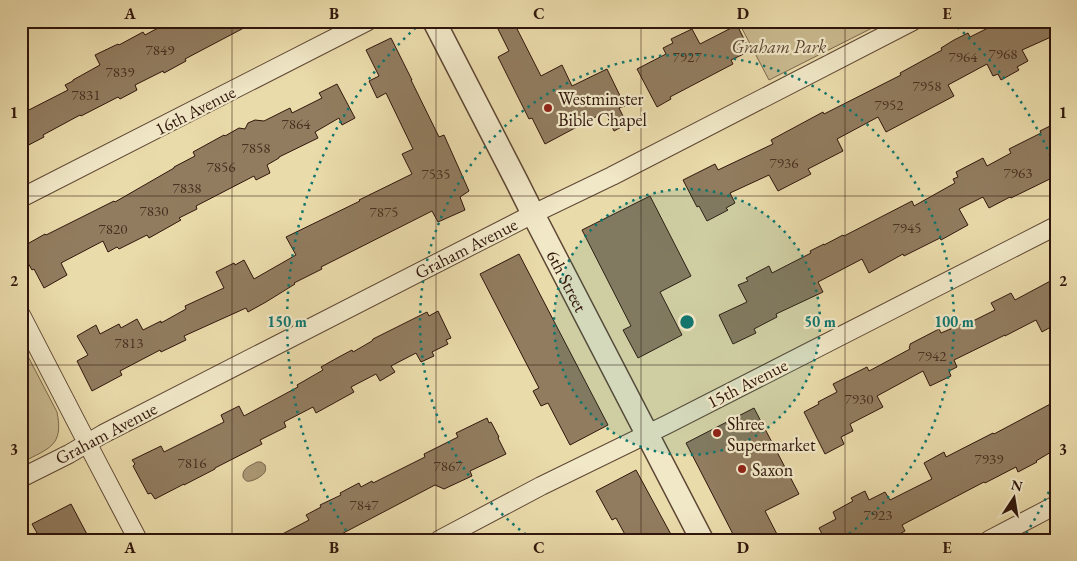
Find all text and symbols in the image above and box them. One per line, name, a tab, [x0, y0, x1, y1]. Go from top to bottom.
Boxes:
text: A	[123, 3, 136, 24]
text: B	[329, 3, 339, 24]
text: C	[533, 3, 545, 24]
text: D	[737, 3, 749, 24]
text: E	[942, 3, 952, 24]
park label: Graham Park	[732, 35, 826, 58]
house number: 7849	[146, 40, 174, 59]
house number: 7968	[989, 44, 1017, 63]
house number: 7927	[673, 47, 702, 66]
house number: 7964	[949, 47, 978, 66]
house number: 7839	[106, 62, 134, 81]
house number: 7958	[913, 76, 941, 95]
street label: 16th Avenue	[151, 80, 239, 140]
house number: 7831	[72, 85, 100, 104]
place label: Westminster Bible Chapel	[558, 87, 647, 131]
house number: 7952	[875, 95, 904, 114]
text: 1	[10, 102, 18, 123]
marker: Westminster Bible Chapel	[542, 102, 554, 114]
text: 1	[1059, 102, 1067, 123]
house number: 7864	[282, 114, 311, 133]
house number: 7858	[242, 138, 270, 157]
house number: 7936	[770, 153, 798, 172]
house number: 7856	[207, 157, 235, 176]
house number: 7963	[1004, 163, 1032, 182]
house number: 7535	[422, 164, 450, 183]
house number: 7838	[173, 178, 201, 197]
house number: 7830	[140, 201, 168, 220]
house number: 7875	[370, 202, 398, 221]
street label: Graham Avenue	[411, 212, 521, 284]
house number: 7945	[893, 218, 921, 237]
house number: 7820	[99, 219, 127, 238]
street label: 6th Street	[542, 246, 593, 316]
text: 2	[10, 270, 19, 291]
text: 2	[1059, 270, 1068, 291]
text: 150 m	[267, 312, 307, 331]
text: 50 m	[804, 312, 836, 331]
text: 100 m	[934, 312, 974, 331]
centre of rings	[678, 313, 696, 331]
house number: 7813	[115, 333, 143, 352]
house number: 7942	[918, 346, 947, 365]
street label: 15th Avenue	[703, 353, 791, 413]
house number: 7930	[845, 389, 873, 408]
street label: Graham Avenue	[51, 397, 161, 469]
place label: Shree Supermarket	[727, 412, 816, 456]
marker: Shree Supermarket	[711, 427, 723, 439]
text: 3	[10, 439, 18, 460]
text: 3	[1059, 439, 1067, 460]
house number: 7939	[975, 449, 1003, 468]
house number: 7816	[178, 453, 206, 472]
house number: 7867	[434, 456, 463, 475]
place label: Saxon	[752, 458, 794, 481]
marker: Saxon	[736, 463, 748, 475]
north arrow	[990, 474, 1040, 524]
text: N	[1009, 475, 1025, 495]
house number: 7847	[350, 495, 379, 514]
house number: 7923	[864, 505, 892, 524]
text: A	[123, 537, 136, 558]
text: B	[329, 537, 339, 558]
text: C	[533, 537, 545, 558]
text: D	[737, 537, 749, 558]
text: E	[942, 537, 952, 558]

